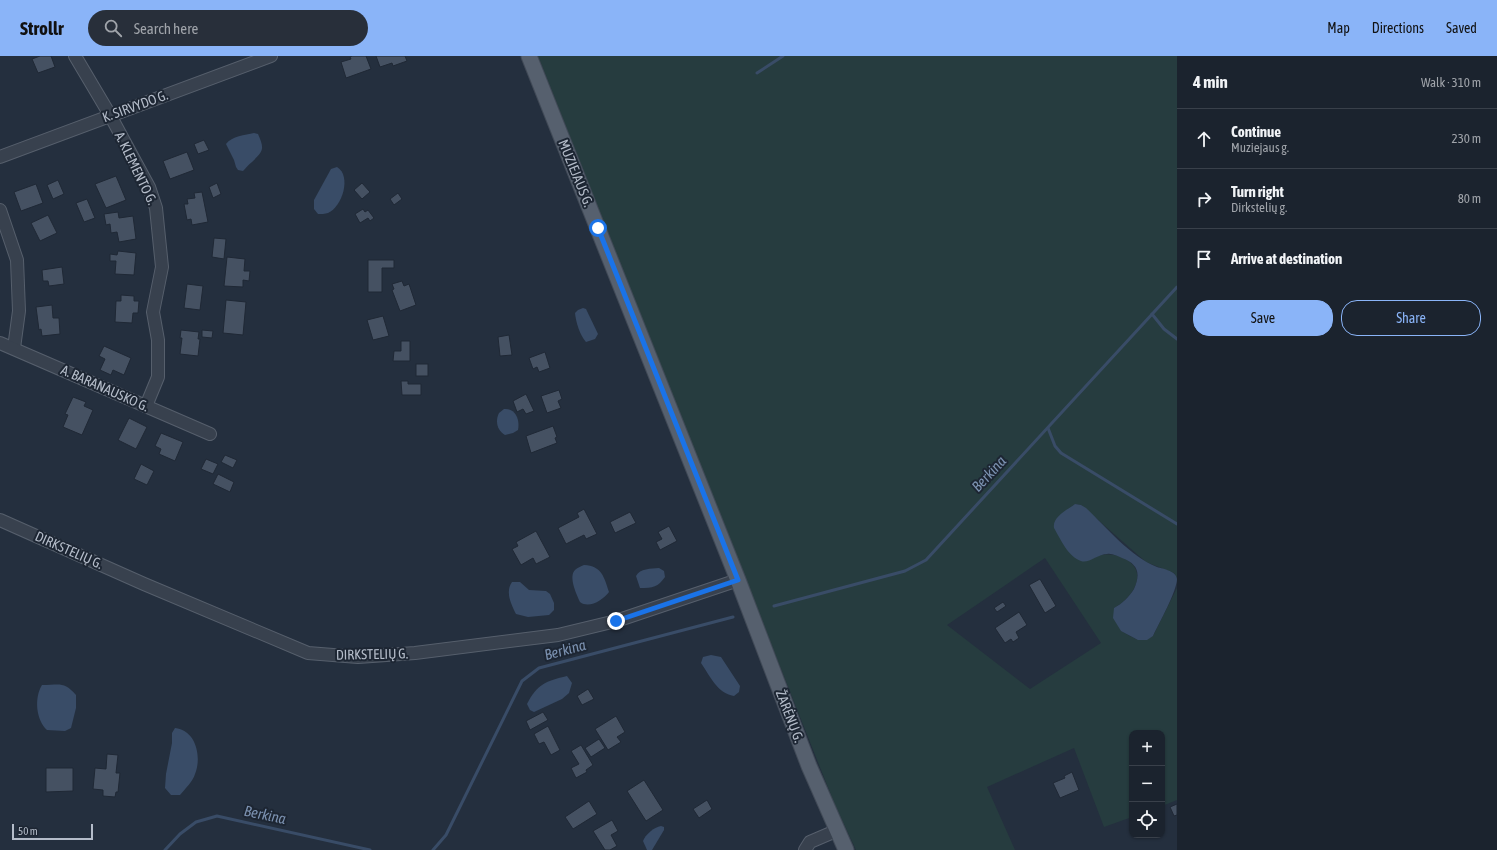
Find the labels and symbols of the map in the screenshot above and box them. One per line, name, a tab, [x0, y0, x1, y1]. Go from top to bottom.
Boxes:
street label: K. SIRVYDO G.	[100, 87, 170, 125]
street label: A. KLEMENTO G.	[111, 129, 161, 207]
street label: MUZIEJAUS G.	[555, 137, 597, 209]
route start	[589, 219, 607, 237]
street label: A. BARANAUSKO G.	[59, 362, 151, 414]
water label: Berkina	[968, 452, 1009, 495]
street label: DIRKSTELIŲ G.	[33, 528, 105, 572]
route end	[607, 612, 625, 630]
water label: Berkina	[542, 636, 587, 663]
street label: DIRKSTELIŲ G.	[336, 645, 408, 663]
street label: ŽARĖNŲ G.	[773, 688, 807, 744]
water label: Berkina	[243, 802, 288, 827]
scale bar	[12, 822, 93, 841]

